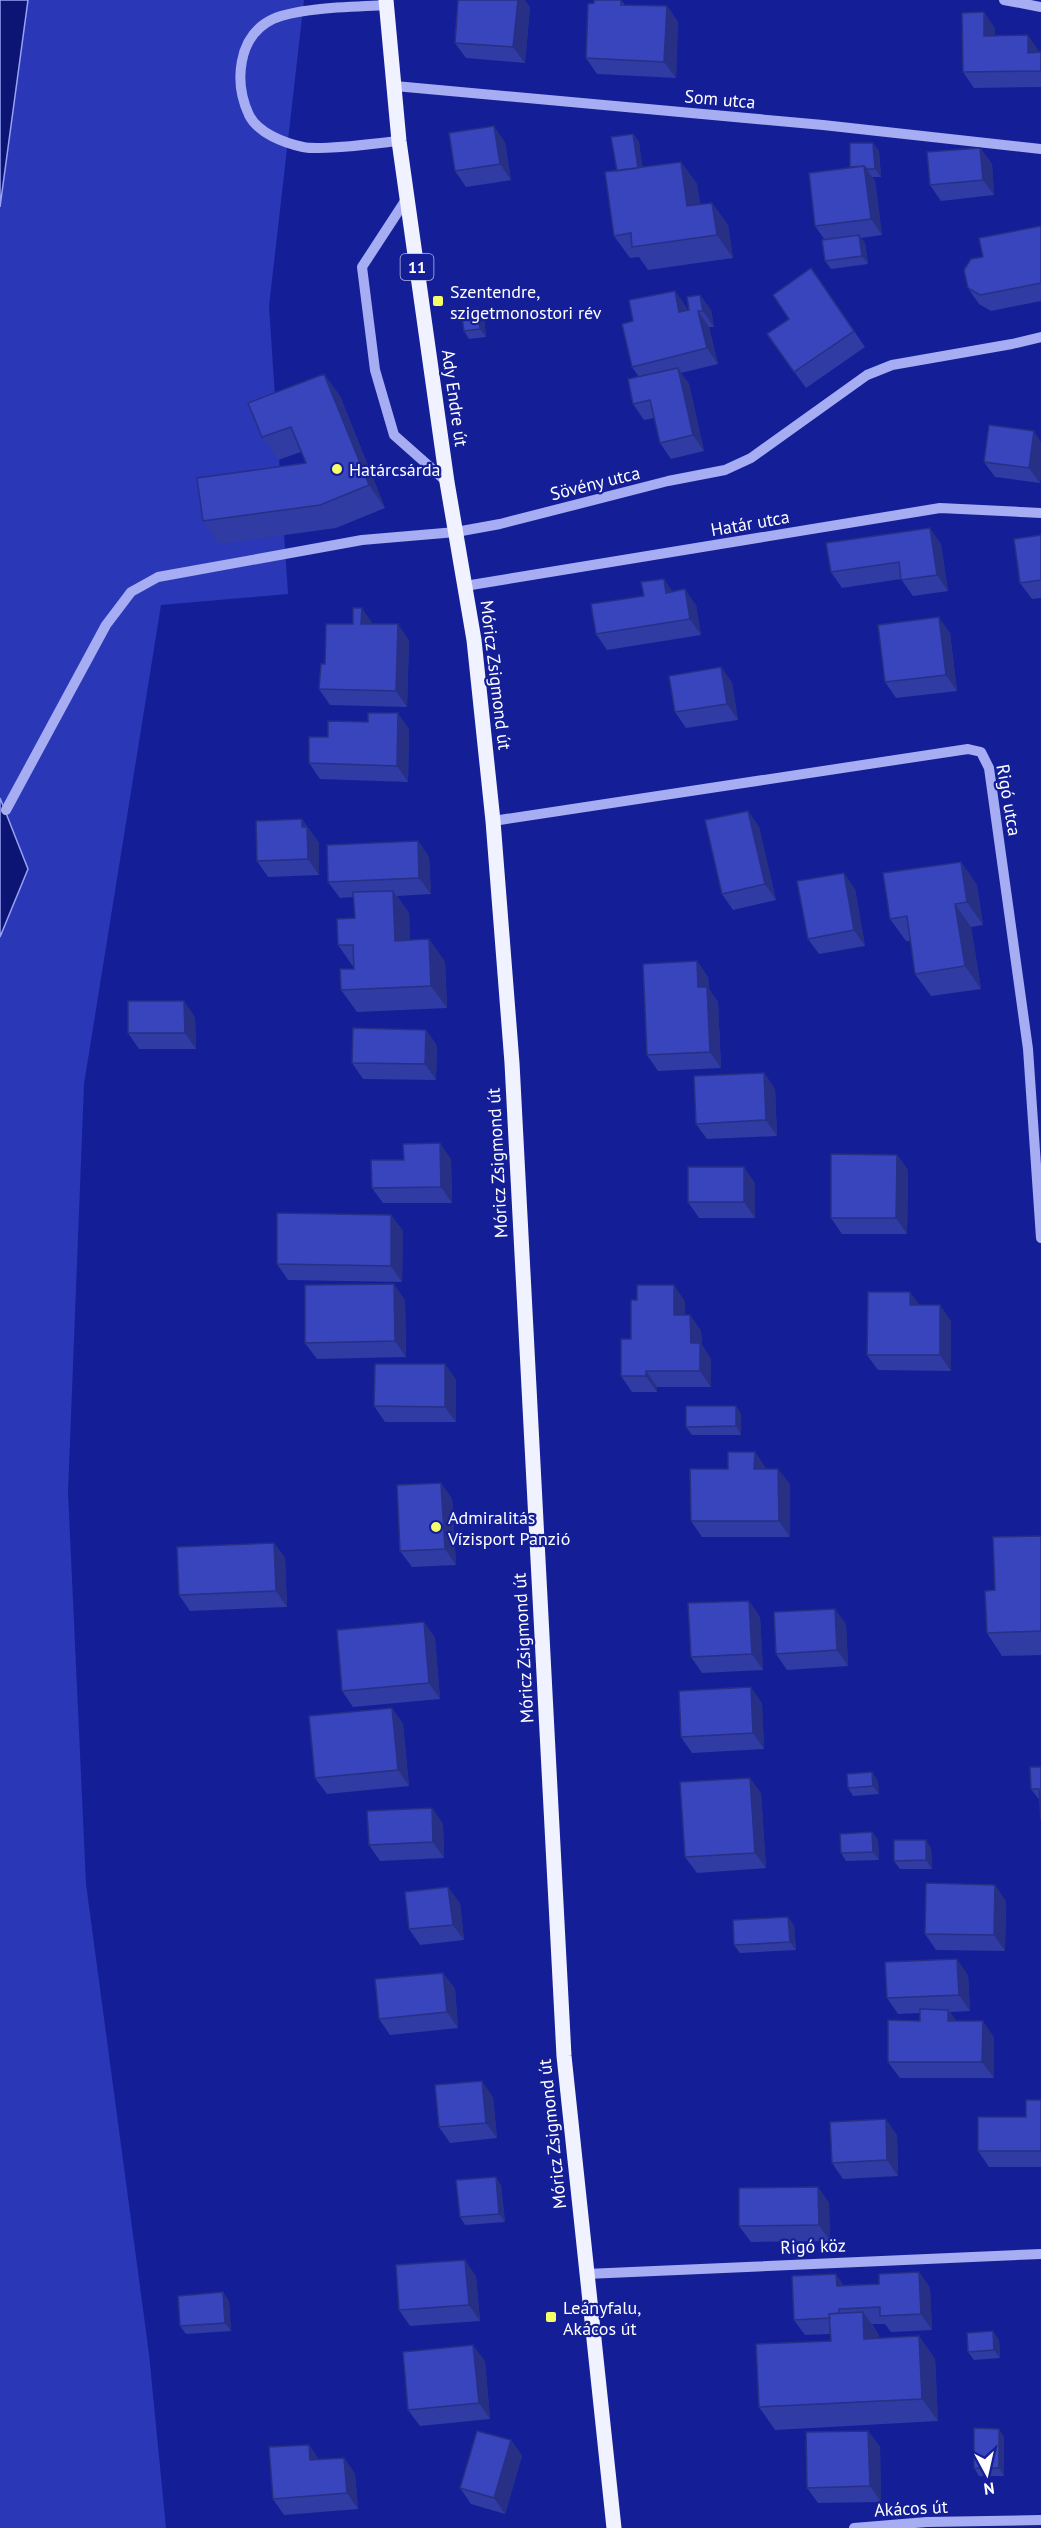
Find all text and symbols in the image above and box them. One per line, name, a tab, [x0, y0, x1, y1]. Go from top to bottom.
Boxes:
street label: Som utca	[683, 84, 757, 114]
road number: 11	[400, 254, 434, 280]
place label: Szentendre, szigetmonostori rév	[450, 280, 602, 324]
marker: Szentendre, szigetmonostori rév	[431, 294, 445, 308]
street label: Ady Endre út	[437, 348, 473, 448]
place label: Határcsárda	[349, 458, 441, 481]
street label: Sövény utca	[548, 461, 642, 505]
marker: Határcsárda	[330, 462, 344, 476]
street label: Határ utca	[709, 505, 791, 541]
street label: Móricz Zsigmond út	[475, 599, 517, 751]
street label: Rigó utca	[991, 762, 1027, 838]
street label: Móricz Zsigmond út	[482, 1087, 512, 1239]
place label: Admiralitás Vízisport Panzió	[447, 1506, 570, 1550]
marker: Admiralitás Vízisport Panzió	[429, 1520, 443, 1534]
street label: Móricz Zsigmond út	[508, 1572, 538, 1724]
street label: Móricz Zsigmond út	[533, 2058, 571, 2210]
street label: Rigó köz	[780, 2233, 846, 2259]
place label: Leányfalu, Akácos út	[563, 2296, 641, 2340]
marker: Leányfalu, Akácos út	[544, 2310, 558, 2324]
north arrow	[957, 2444, 1017, 2504]
text: N	[982, 2478, 996, 2499]
street label: Akácos út	[874, 2495, 948, 2521]

